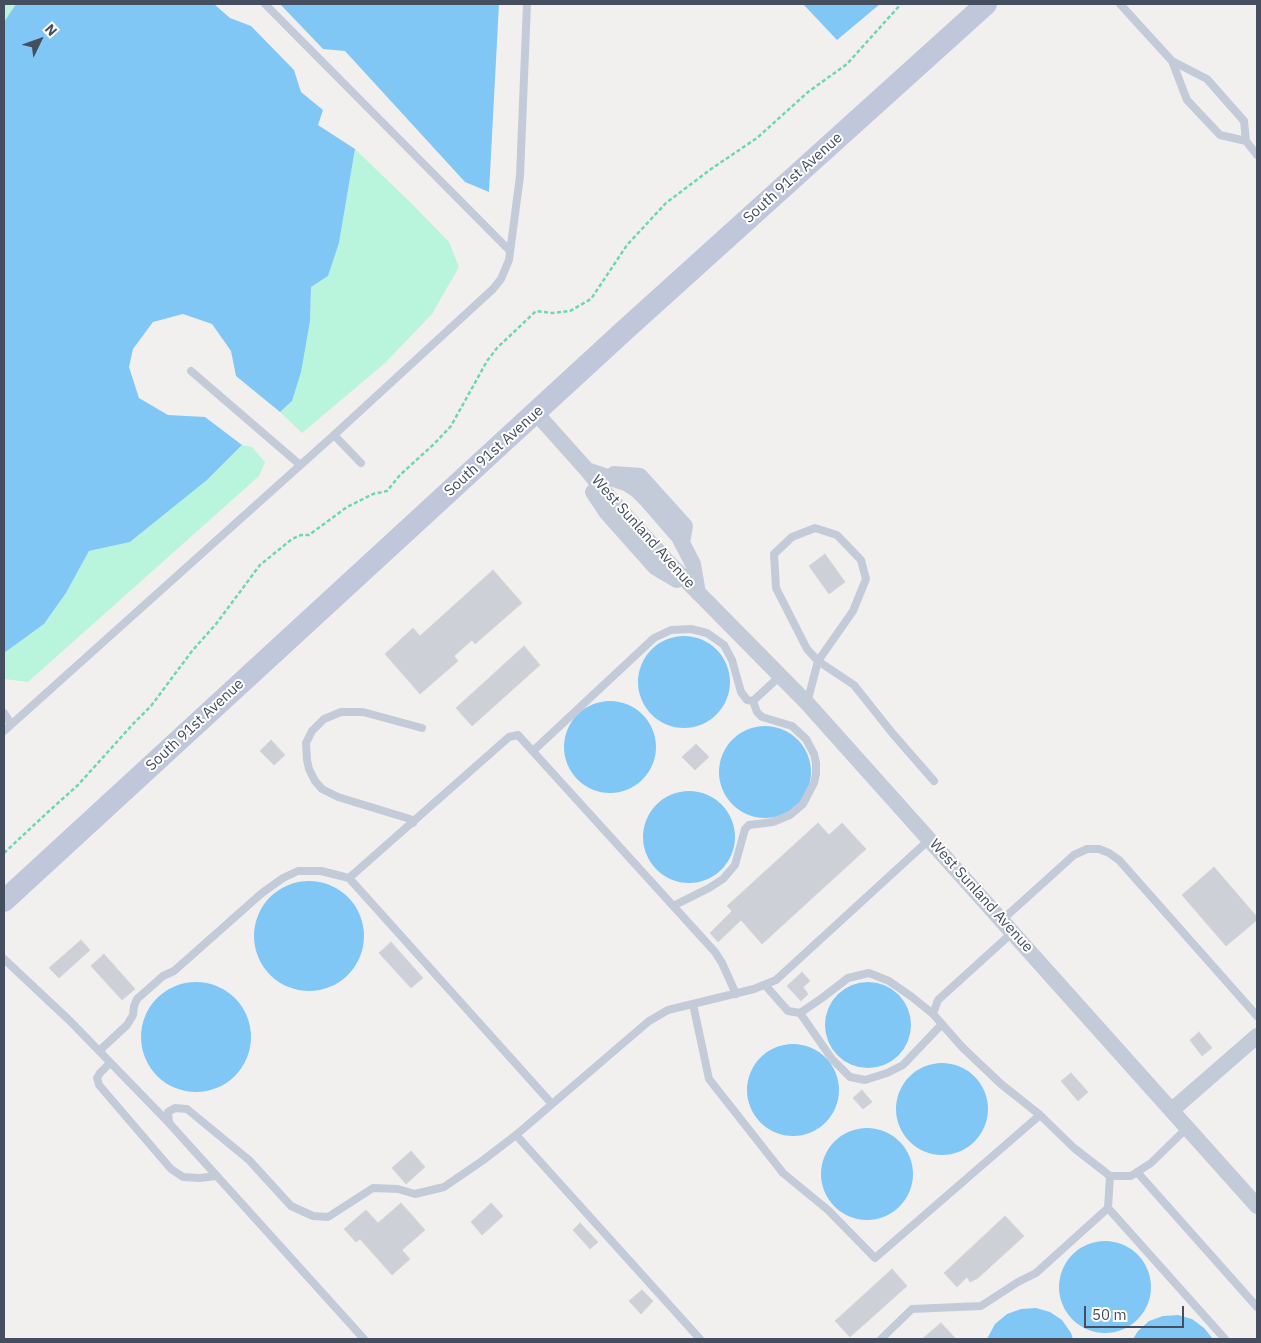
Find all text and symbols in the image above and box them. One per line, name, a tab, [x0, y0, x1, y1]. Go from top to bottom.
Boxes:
north arrow	[15, 15, 65, 65]
text: N	[41, 20, 61, 40]
street label: South 91st Avenue	[740, 129, 846, 227]
street label: South 91st Avenue	[441, 402, 547, 500]
street label: West Sunland Avenue	[587, 472, 699, 592]
street label: South 91st Avenue	[142, 675, 248, 775]
street label: West Sunland Avenue	[925, 836, 1037, 956]
scale bar	[1086, 1296, 1186, 1328]
text: 50 m	[1092, 1305, 1127, 1324]

